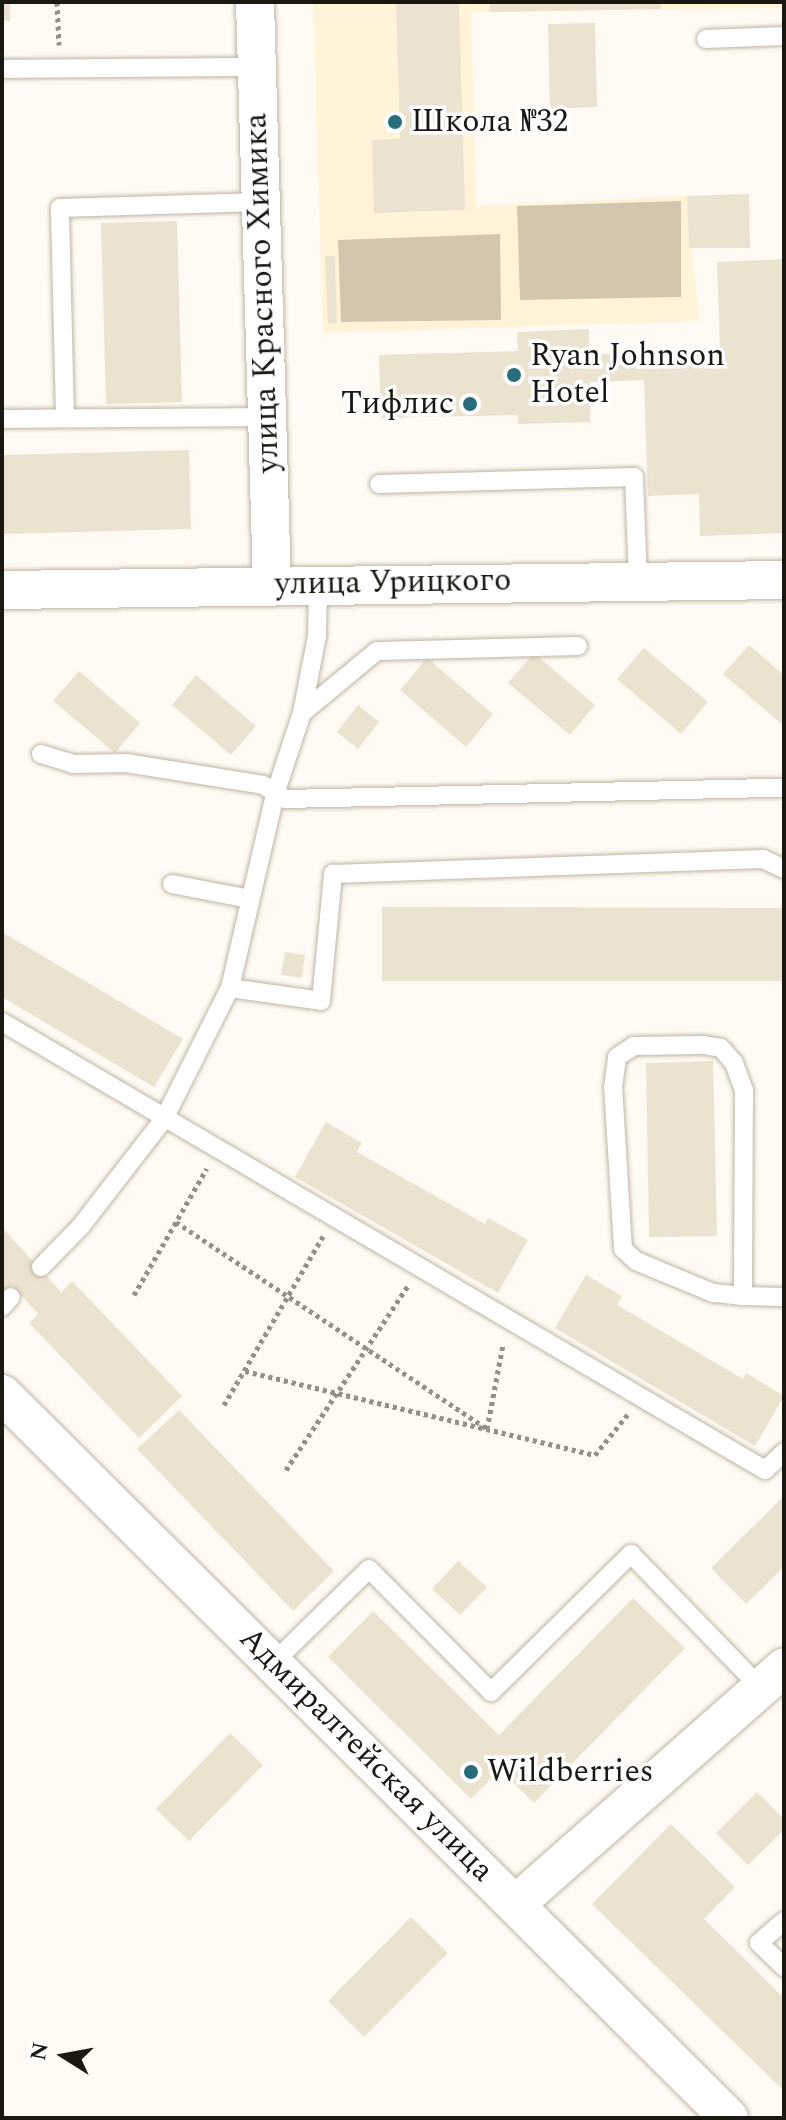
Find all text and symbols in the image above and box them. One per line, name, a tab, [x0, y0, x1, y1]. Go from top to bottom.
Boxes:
place label: Школа №32	[411, 103, 568, 141]
street label: улица Красного Химика	[238, 112, 288, 474]
marker: Школа №32	[386, 113, 404, 131]
place label: Ryan Johnson Hotel	[530, 338, 725, 413]
marker: Ryan Johnson Hotel	[505, 366, 523, 384]
place label: Тифлис	[341, 385, 454, 423]
marker: Тифлис	[461, 395, 479, 413]
street label: улица Урицкого	[274, 562, 512, 604]
street label: Адмиралтейская улица	[231, 1620, 501, 1890]
place label: Wildberries	[487, 1753, 654, 1791]
marker: Wildberries	[462, 1763, 480, 1781]
north arrow	[24, 2016, 104, 2096]
text: N	[22, 2039, 58, 2063]

